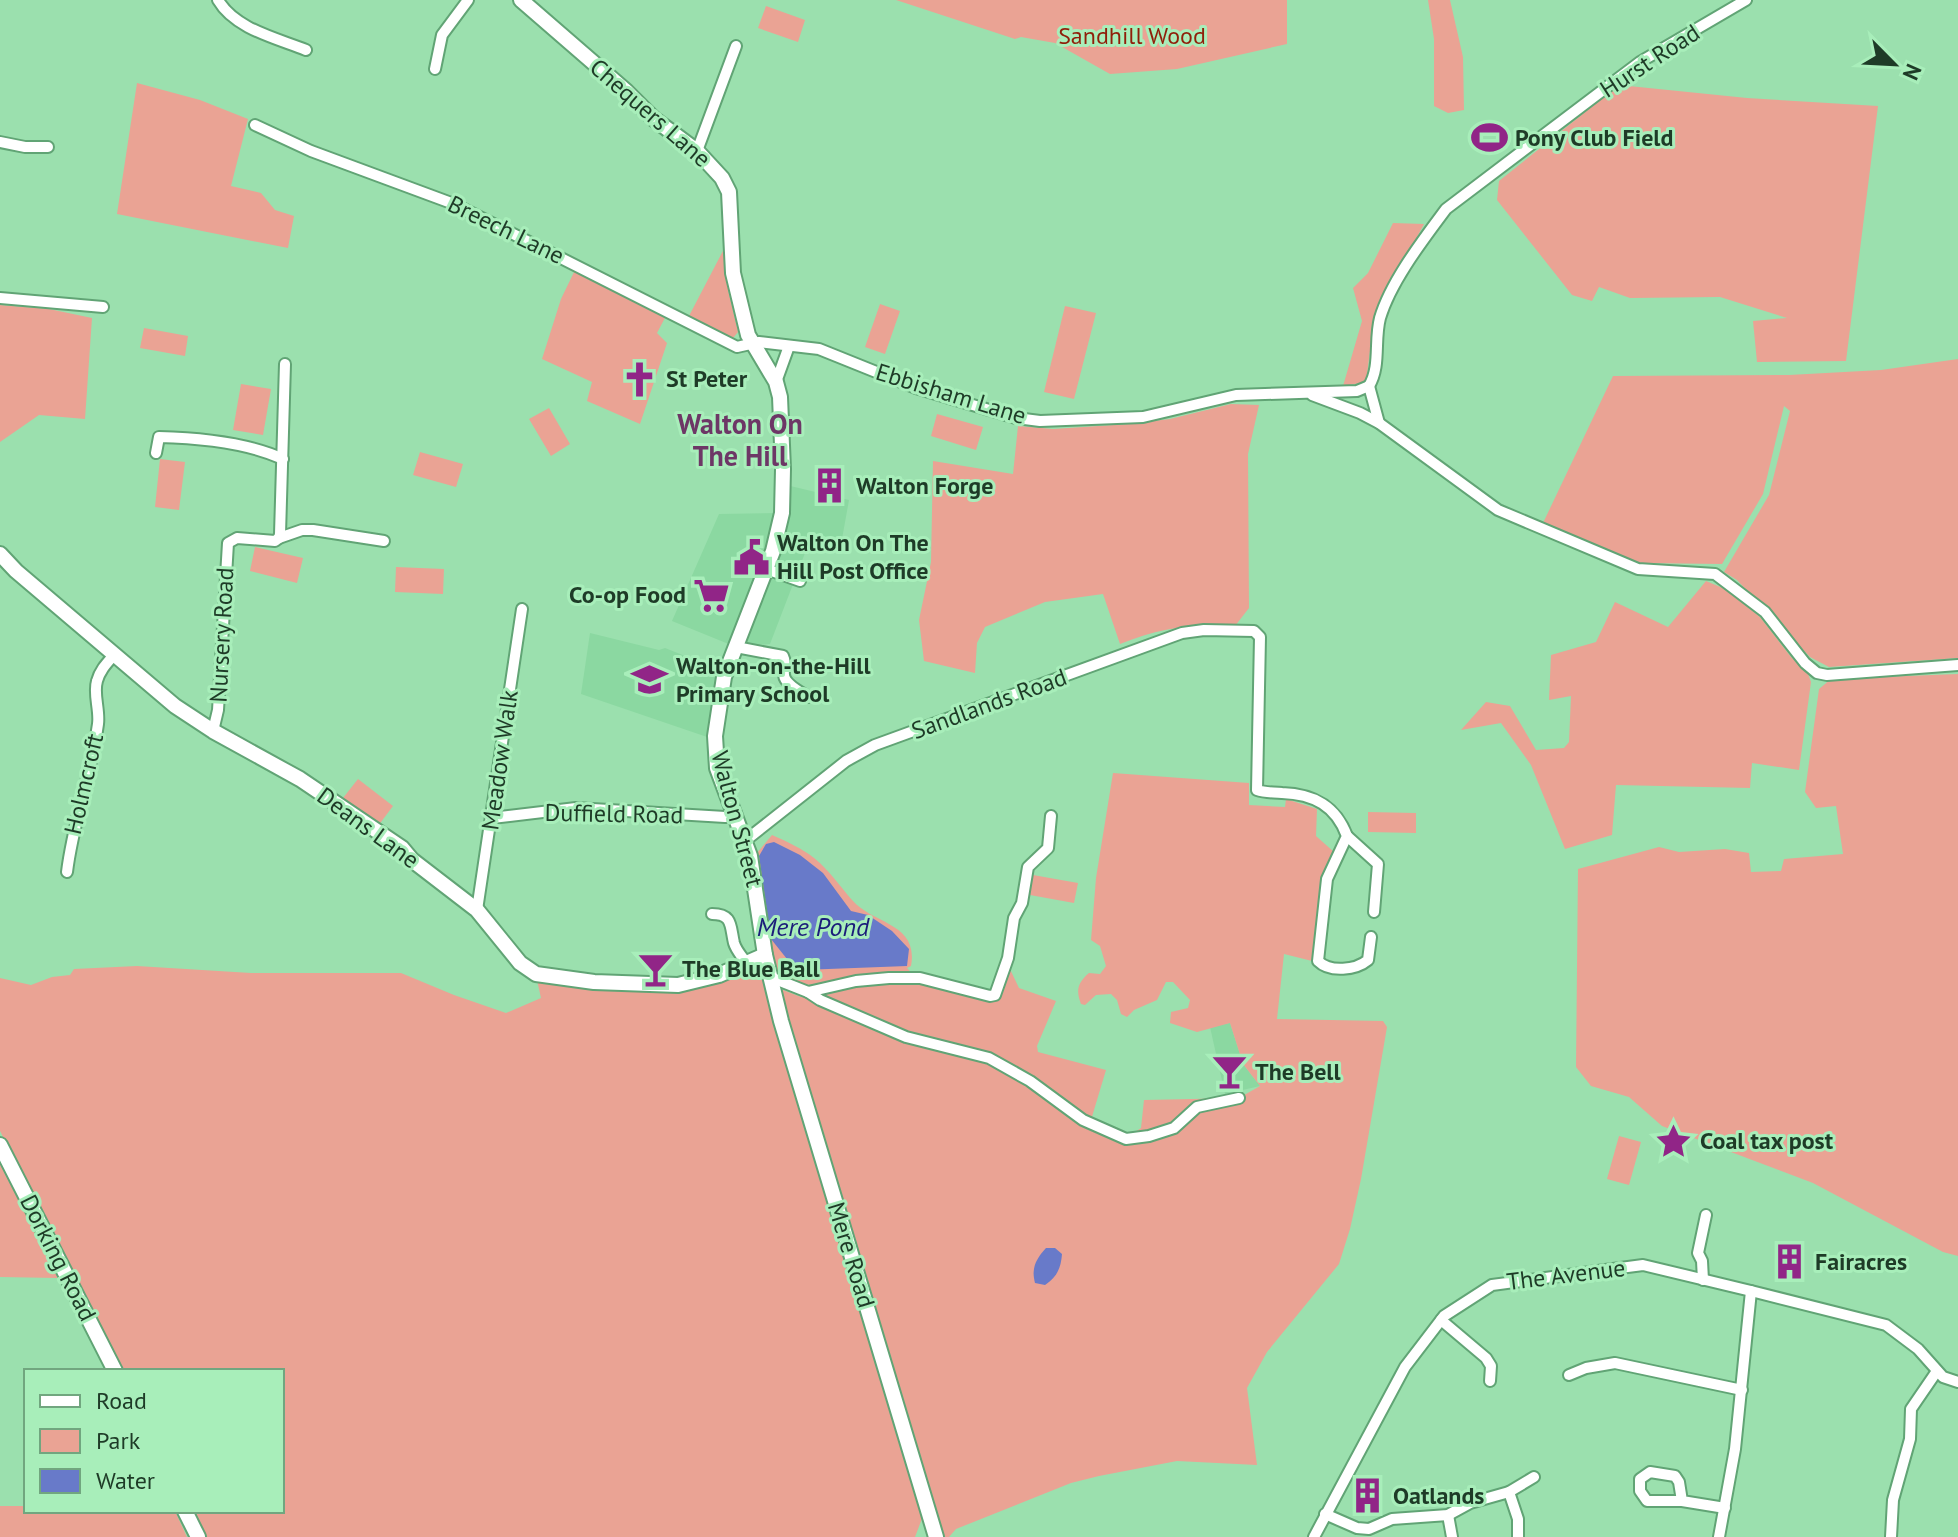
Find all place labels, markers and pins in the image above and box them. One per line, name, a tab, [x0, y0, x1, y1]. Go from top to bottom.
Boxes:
sports icon: Pony Club Field	[1470, 119, 1508, 157]
place label: Pony Club Field	[1515, 122, 1673, 153]
church icon: St Peter	[621, 360, 659, 398]
place label: St Peter	[666, 363, 748, 394]
building icon: Walton Forge	[811, 467, 849, 505]
place label: Walton Forge	[856, 470, 993, 501]
place label: Walton On The Hill Post Office	[777, 527, 929, 586]
public building icon: Walton On The Hill Post Office	[732, 538, 770, 576]
supermarket icon: Co-op Food	[693, 576, 731, 614]
place label: Co-op Food	[569, 579, 686, 610]
place label: Walton-on-the-Hill Primary School	[676, 650, 871, 709]
school or university icon: Walton-on-the-Hill Primary School	[631, 661, 669, 699]
bar icon: The Blue Ball	[637, 950, 675, 988]
place label: The Blue Ball	[682, 953, 821, 984]
bar icon: The Bell	[1210, 1053, 1248, 1091]
place label: The Bell	[1255, 1056, 1341, 1087]
place icon: Coal tax post	[1655, 1122, 1693, 1160]
place label: Coal tax post	[1700, 1125, 1834, 1156]
building icon: Fairacres	[1770, 1243, 1808, 1281]
place label: Fairacres	[1815, 1246, 1907, 1277]
building icon: Oatlands	[1348, 1477, 1386, 1515]
place label: Oatlands	[1393, 1480, 1484, 1511]

